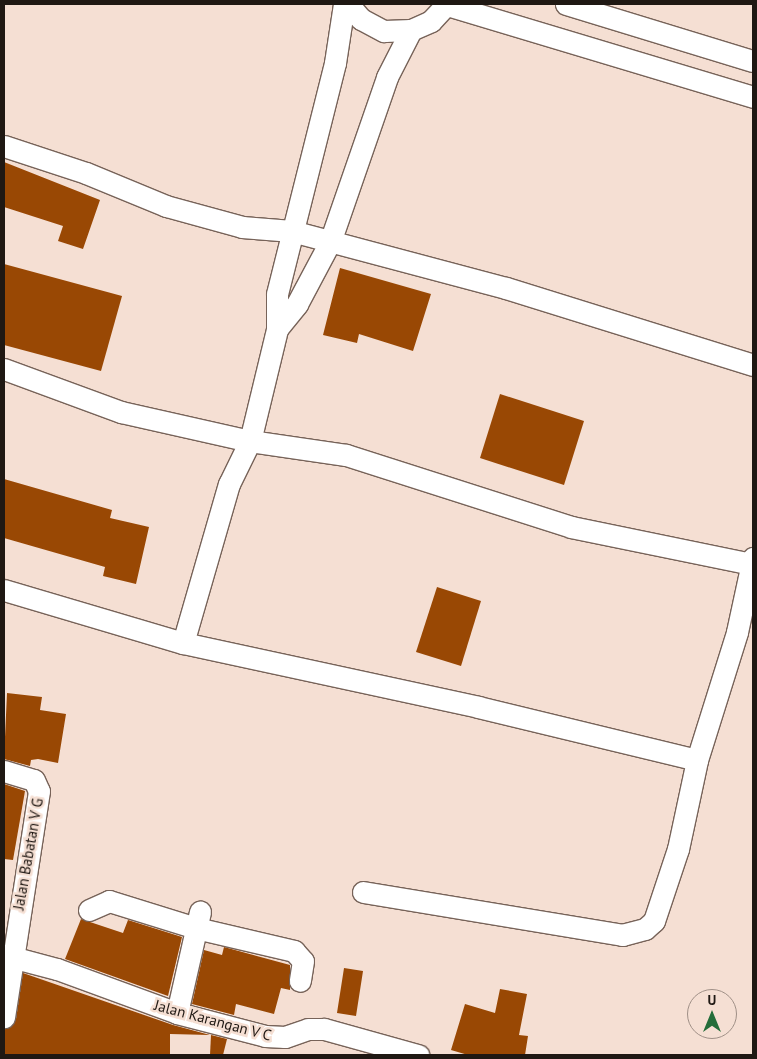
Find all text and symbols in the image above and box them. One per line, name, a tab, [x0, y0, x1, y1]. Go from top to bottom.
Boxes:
street label: Jalan Babatan V G	[9, 796, 47, 912]
north arrow	[687, 989, 737, 1039]
text: U	[708, 991, 716, 1009]
street label: Jalan Karangan V C	[152, 996, 274, 1044]

